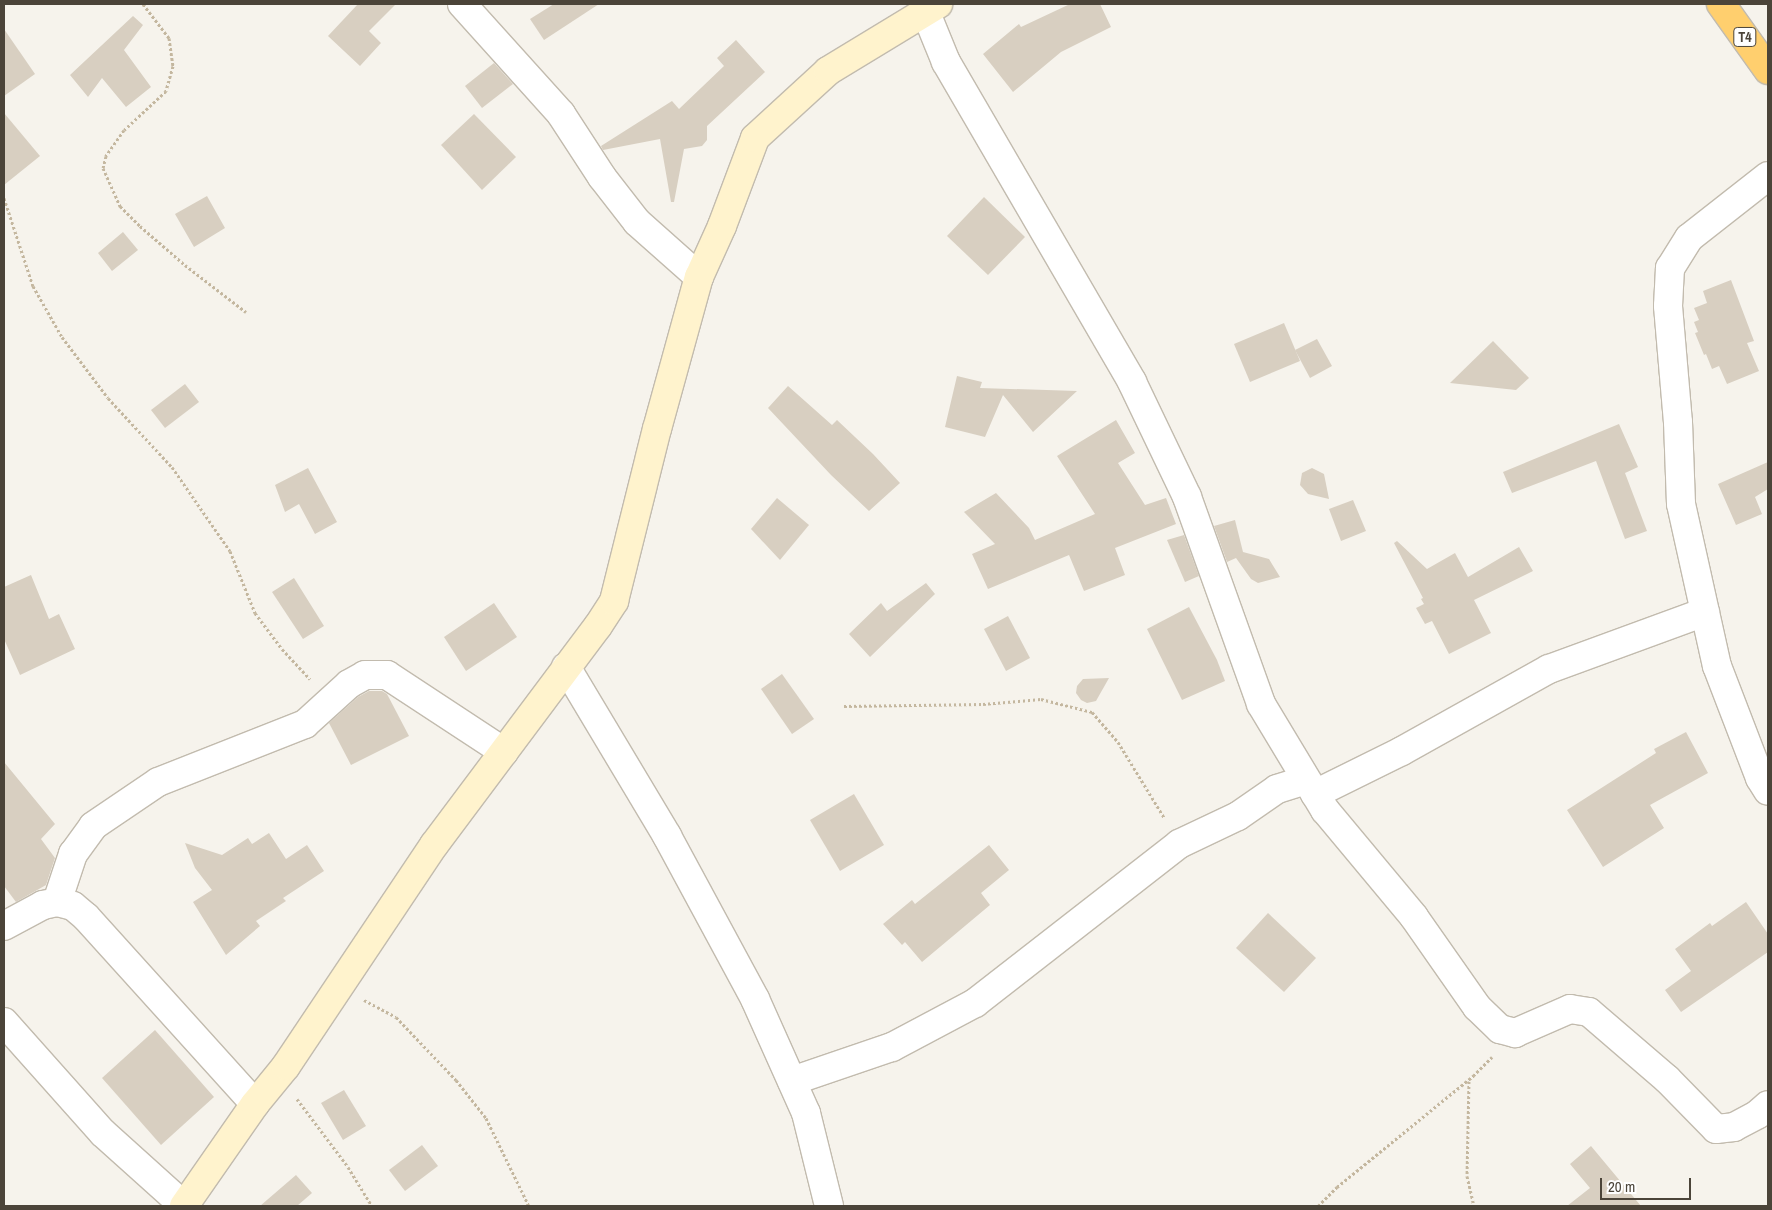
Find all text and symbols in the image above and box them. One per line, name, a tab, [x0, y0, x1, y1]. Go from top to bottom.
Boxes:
road number: T4	[1732, 26, 1758, 48]
scale bar	[1602, 1168, 1693, 1200]
text: 20 m	[1608, 1176, 1635, 1197]

